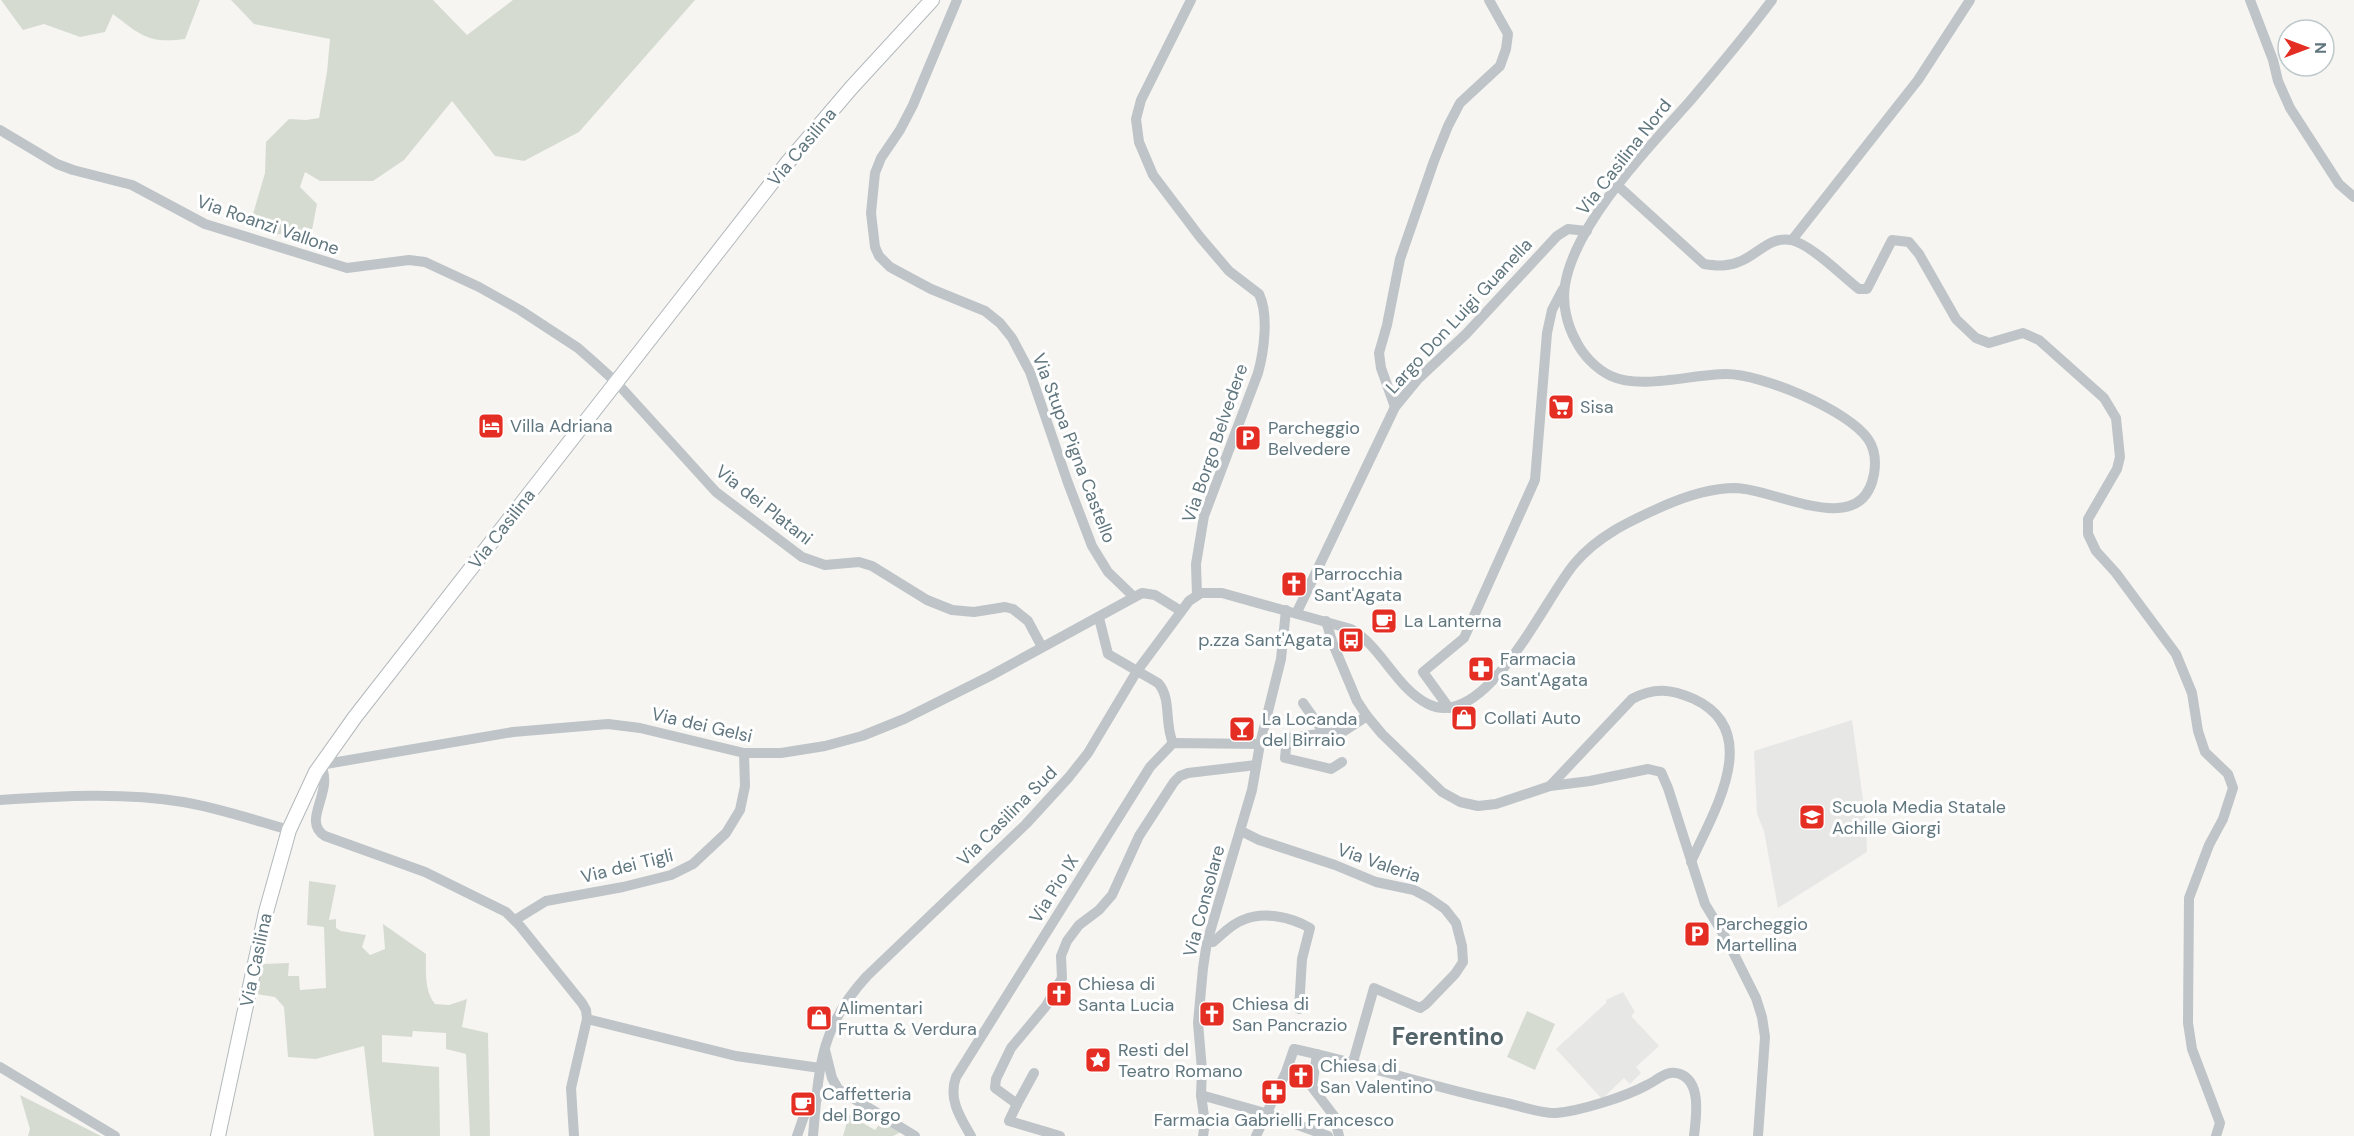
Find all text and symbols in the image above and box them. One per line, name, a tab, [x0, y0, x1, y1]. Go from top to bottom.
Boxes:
north arrow	[2276, 18, 2336, 78]
text: N	[2310, 42, 2331, 54]
street label: Via Casilina Nord	[1571, 94, 1677, 220]
street label: Via Casilina	[762, 103, 842, 191]
street label: Via Roanzi Vallone	[193, 189, 343, 261]
street label: Largo Don Luigi Guanella	[1381, 233, 1537, 399]
street label: Via Stupa Pigna Castello	[1027, 350, 1121, 546]
street label: Via Borgo Belvedere	[1177, 360, 1253, 526]
supermarket icon: Sisa	[1546, 392, 1576, 422]
place label: Sisa	[1580, 395, 1614, 419]
hotel icon: Villa Adriana	[476, 411, 506, 441]
place label: Villa Adriana	[510, 414, 613, 438]
place label: Parcheggio Belvedere	[1268, 416, 1360, 461]
parking icon: Parcheggio Belvedere	[1233, 423, 1263, 453]
street label: Via dei Platani	[710, 460, 818, 550]
street label: Via Casilina	[463, 484, 541, 574]
place label: Parrocchia Sant'Agata	[1314, 562, 1403, 607]
church icon: Parrocchia Sant'Agata	[1279, 569, 1309, 599]
cafe icon: La Lanterna	[1369, 606, 1399, 636]
place label: La Lanterna	[1404, 609, 1502, 633]
bus stop icon: p.zza Sant'Agata	[1336, 625, 1366, 655]
place label: p.zza Sant'Agata	[1198, 628, 1332, 652]
place label: Farmacia Sant'Agata	[1500, 647, 1588, 692]
pharmacy icon: Farmacia Sant'Agata	[1466, 654, 1496, 684]
street label: Via dei Gelsi	[649, 702, 755, 748]
shop icon: Collati Auto	[1449, 703, 1479, 733]
place label: Collati Auto	[1484, 706, 1581, 730]
place label: La Locanda del Birraio	[1262, 707, 1357, 752]
bar icon: La Locanda del Birraio	[1227, 714, 1257, 744]
street label: Via Casilina Sud	[952, 761, 1062, 871]
place label: Scuola Media Statale Achille Giorgi	[1832, 795, 2006, 840]
school or university icon: Scuola Media Statale Achille Giorgi	[1797, 802, 1827, 832]
street label: Via Valeria	[1334, 838, 1424, 888]
street label: Via Consolare	[1178, 842, 1230, 960]
street label: Via dei Tigli	[578, 843, 676, 889]
street label: Via Pio IX	[1024, 850, 1084, 928]
street label: Via Casilina	[234, 911, 278, 1009]
place label: Parcheggio Martellina	[1716, 912, 1808, 957]
parking icon: Parcheggio Martellina	[1682, 919, 1712, 949]
place label: Chiesa di Santa Lucia	[1078, 972, 1174, 1017]
church icon: Chiesa di Santa Lucia	[1044, 979, 1074, 1009]
place label: Chiesa di San Pancrazio	[1232, 992, 1348, 1037]
place label: Alimentari Frutta & Verdura	[838, 996, 977, 1041]
church icon: Chiesa di San Pancrazio	[1197, 999, 1227, 1029]
shop icon: Alimentari Frutta & Verdura	[804, 1003, 834, 1033]
district label: Ferentino	[1392, 1021, 1504, 1052]
place label: Resti del Teatro Romano	[1118, 1038, 1243, 1083]
place icon: Resti del Teatro Romano	[1083, 1045, 1113, 1075]
place label: Chiesa di San Valentino	[1320, 1054, 1433, 1099]
church icon: Chiesa di San Valentino	[1286, 1061, 1316, 1091]
pharmacy icon: Farmacia Gabrielli Francesco	[1259, 1077, 1289, 1107]
place label: Caffetteria del Borgo	[822, 1082, 911, 1127]
cafe icon: Caffetteria del Borgo	[788, 1089, 818, 1119]
place label: Farmacia Gabrielli Francesco	[1154, 1108, 1394, 1132]

